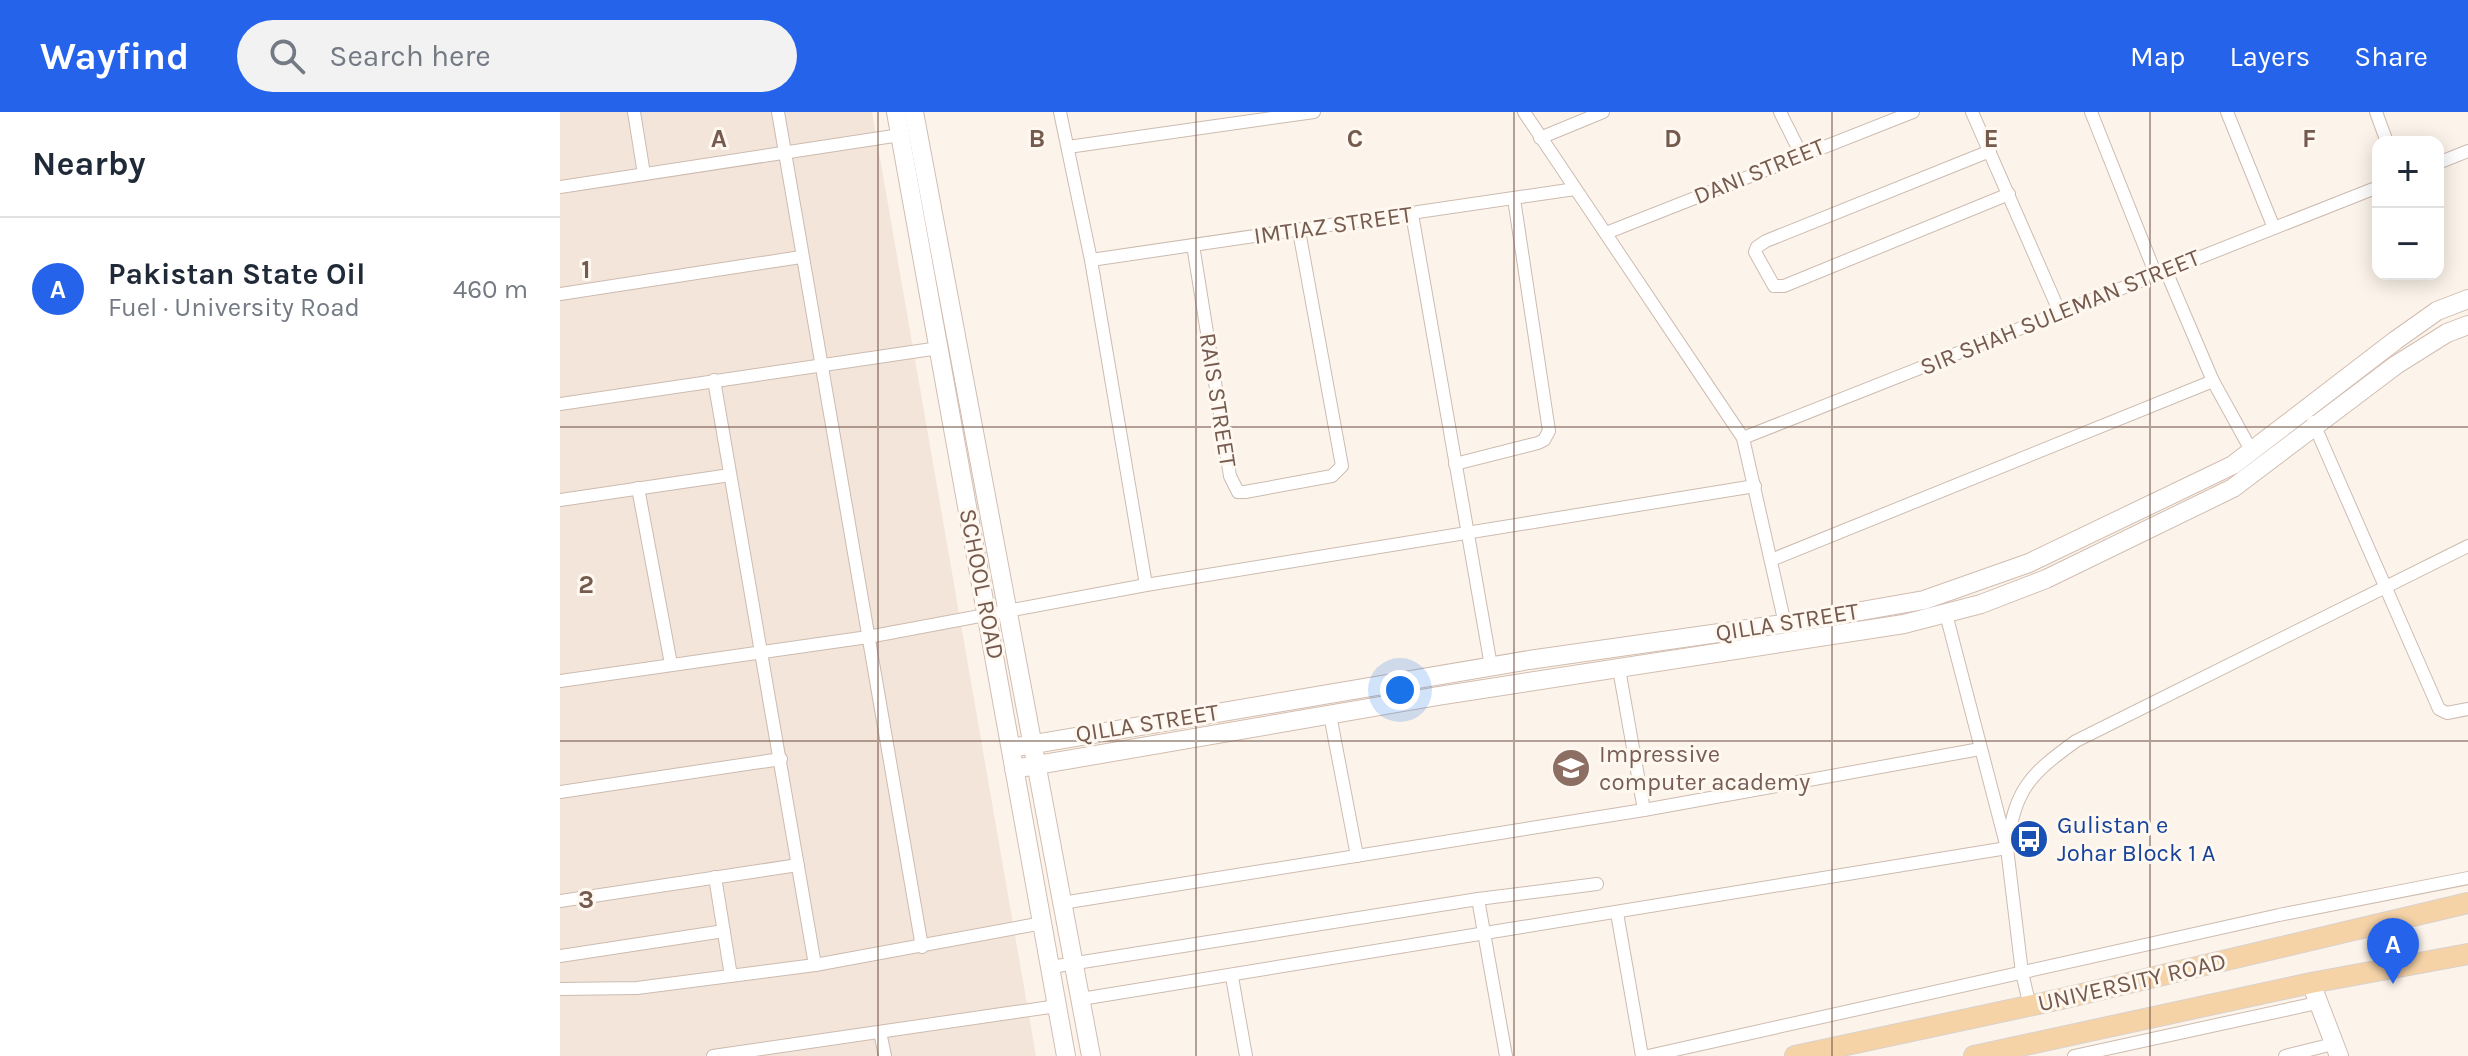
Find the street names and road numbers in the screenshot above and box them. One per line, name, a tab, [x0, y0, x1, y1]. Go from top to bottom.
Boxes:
street label: DANI STREET	[1689, 132, 1829, 210]
street label: IMTIAZ STREET	[1252, 200, 1414, 250]
street label: SIR SHAH SULEMAN STREET	[1916, 243, 2204, 381]
street label: RAIS STREET	[1194, 331, 1242, 469]
street label: SCHOOL ROAD	[954, 506, 1010, 662]
street label: QILLA STREET	[1713, 597, 1861, 647]
street label: QILLA STREET	[1073, 698, 1221, 748]
street label: UNIVERSITY ROAD	[2035, 947, 2229, 1017]

